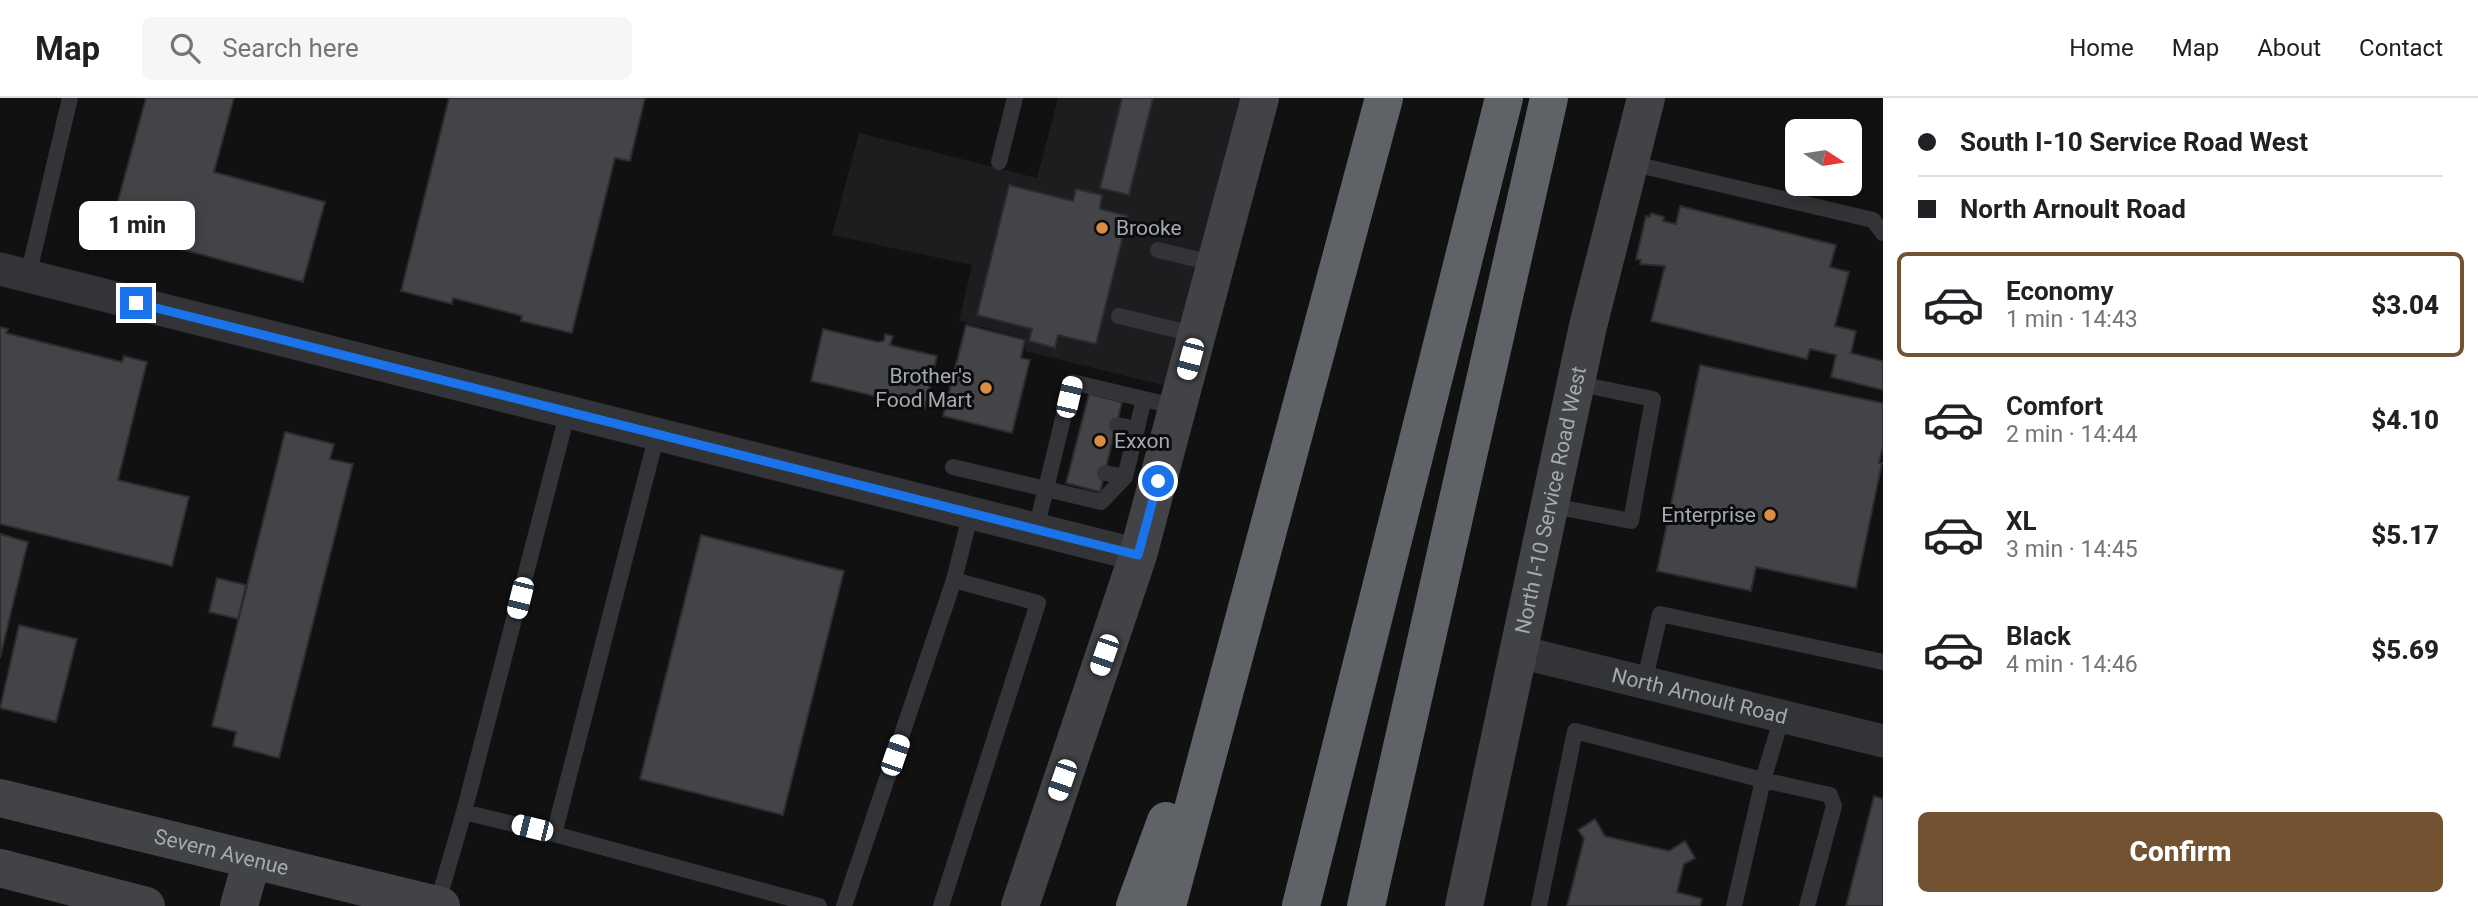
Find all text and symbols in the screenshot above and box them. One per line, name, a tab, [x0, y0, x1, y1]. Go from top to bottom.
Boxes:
search box	[142, 17, 632, 80]
text: Map	[35, 29, 100, 68]
icon: search	[166, 29, 204, 67]
text: Search here	[222, 33, 359, 63]
text: Home	[2069, 34, 2134, 62]
text: Map	[2172, 34, 2219, 62]
text: About	[2257, 34, 2321, 62]
text: Contact	[2359, 34, 2443, 62]
north arrow	[1785, 119, 1862, 196]
map controls	[1785, 119, 1862, 196]
text: South I-10 Service Road West	[1960, 127, 2308, 157]
text: North Arnoult Road	[1960, 194, 2186, 224]
callout: 1 min	[78, 202, 194, 250]
text: 1 min	[108, 212, 166, 239]
place label: Brooke	[1116, 216, 1182, 240]
marker: Brooke	[1094, 220, 1110, 236]
icon: car	[1922, 273, 1985, 336]
text: Economy	[2006, 276, 2113, 306]
route end	[120, 287, 152, 319]
text: $3.04	[2371, 290, 2439, 320]
text: 1 min · 14:43	[2006, 306, 2138, 333]
car	[1175, 336, 1206, 382]
place label: Brother's Food Mart	[875, 364, 972, 412]
street label: North I-10 Service Road West	[1511, 364, 1591, 636]
car	[1055, 374, 1084, 420]
marker: Brother's Food Mart	[978, 380, 994, 396]
icon: car	[1922, 388, 1985, 451]
text: Comfort	[2006, 391, 2103, 421]
text: $4.10	[2371, 405, 2439, 435]
text: 2 min · 14:44	[2006, 421, 2138, 448]
place label: Exxon	[1114, 429, 1170, 453]
marker: Exxon	[1092, 433, 1108, 449]
route start	[1142, 465, 1174, 497]
place label: Enterprise	[1661, 503, 1756, 527]
icon: car	[1922, 503, 1985, 566]
text: XL	[2006, 506, 2037, 536]
marker: Enterprise	[1762, 507, 1778, 523]
text: $5.17	[2371, 520, 2439, 550]
text: 3 min · 14:45	[2006, 536, 2138, 563]
car	[505, 575, 536, 621]
icon: car	[1922, 618, 1985, 681]
text: Black	[2006, 621, 2071, 651]
car	[1088, 632, 1121, 678]
text: $5.69	[2371, 635, 2439, 665]
text: 4 min · 14:46	[2006, 651, 2138, 678]
street label: North Arnoult Road	[1609, 663, 1790, 729]
car	[879, 732, 912, 778]
car	[1046, 757, 1079, 803]
button: Confirm	[1918, 812, 2443, 892]
car	[510, 813, 555, 843]
street label: Severn Avenue	[152, 824, 291, 880]

